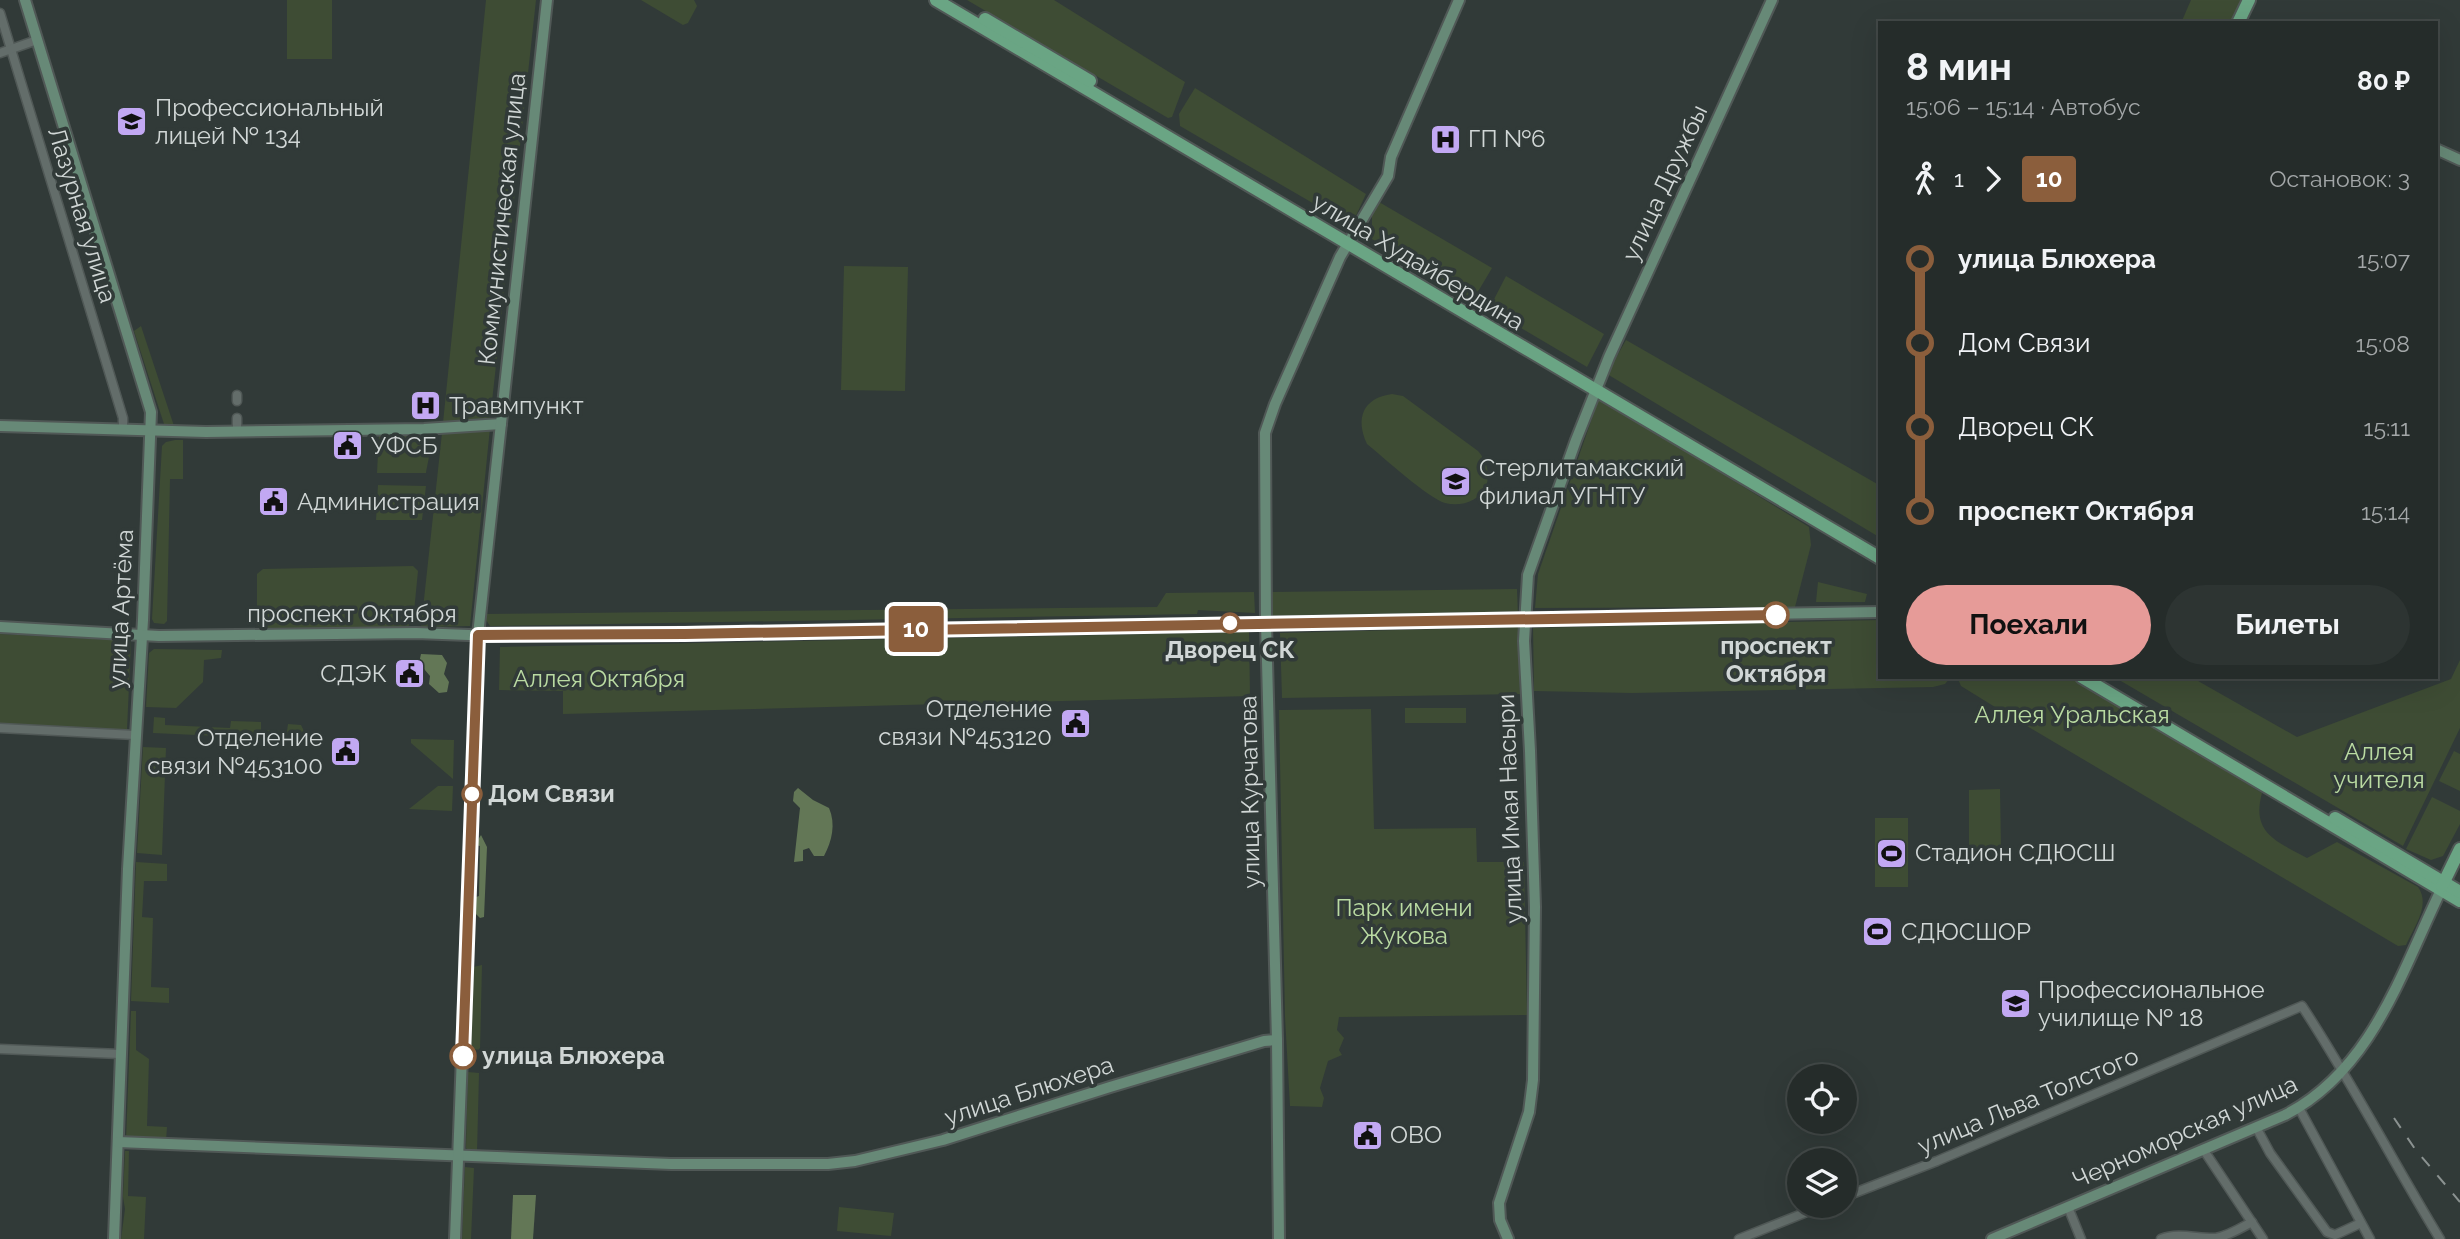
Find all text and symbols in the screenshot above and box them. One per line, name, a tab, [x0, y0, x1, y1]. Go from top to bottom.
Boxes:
text: 8 мин	[1906, 44, 2012, 89]
text: 80 ₽	[2357, 66, 2410, 96]
street label: Коммунистическая улица	[472, 71, 531, 366]
place label: Профессиональный лицей № 134	[155, 93, 384, 150]
text: 15:06 – 15:14 · Автобус	[1906, 93, 2141, 120]
street label: улица Дружбы	[1616, 100, 1713, 266]
school or university icon: Профессиональный лицей № 134	[115, 105, 149, 139]
hospital icon: ГП №6	[1428, 122, 1462, 156]
street label: Лазурная улица	[42, 123, 123, 306]
place label: ГП №6	[1468, 124, 1545, 153]
icon: walk	[1906, 160, 1944, 198]
icon: forward	[1974, 160, 2012, 198]
text: 10	[2036, 164, 2062, 193]
text: 1	[1954, 165, 1964, 192]
text: Остановок: 3	[2269, 165, 2410, 192]
street label: улица Худайбердина	[1307, 187, 1530, 336]
text: улица Блюхера	[1958, 244, 2156, 274]
text: 15:07	[2357, 246, 2410, 273]
text: Дом Связи	[1958, 328, 2090, 358]
text: 15:08	[2356, 330, 2410, 357]
hospital icon: Травмпункт	[409, 389, 443, 423]
place label: Травмпункт	[449, 391, 584, 420]
text: Дворец СК	[1958, 412, 2094, 442]
text: 15:11	[2364, 414, 2410, 441]
public building icon: УФСБ	[331, 429, 365, 463]
place label: УФСБ	[371, 431, 437, 460]
place label: Стерлитамакский филиал УГНТУ	[1479, 453, 1684, 510]
school or university icon: Стерлитамакский филиал УГНТУ	[1439, 465, 1473, 499]
public building icon: Администрация	[257, 485, 291, 519]
place label: Администрация	[297, 487, 480, 516]
text: проспект Октября	[1958, 496, 2194, 526]
text: 15:14	[2361, 498, 2410, 525]
street label: улица Артёма	[102, 528, 139, 689]
button: Поехали	[1906, 585, 2151, 665]
button: Билеты	[2165, 585, 2410, 665]
street label: проспект Октября	[247, 599, 457, 628]
marker: проспект Октября	[1763, 602, 1789, 628]
line badge: 10	[884, 606, 948, 652]
marker: Дворец СК	[1220, 613, 1240, 633]
text: 10	[903, 614, 929, 643]
place label: проспект Октября	[1720, 631, 1832, 688]
place label: Дворец СК	[1165, 635, 1296, 664]
public building icon: СДЭК	[393, 657, 427, 691]
place label: СДЭК	[320, 659, 387, 688]
park label: Аллея Октября	[513, 664, 685, 693]
place label: Отделение связи №453120	[878, 694, 1052, 751]
street label: улица Имая Насыри	[1491, 694, 1528, 924]
street label: улица Курчатова	[1233, 695, 1266, 889]
park label: Аллея Уральская	[1974, 700, 2170, 729]
public building icon: Отделение связи №453120	[1058, 706, 1092, 740]
place label: Отделение связи №453100	[147, 723, 323, 780]
public building icon: Отделение связи №453100	[329, 735, 363, 769]
park label: Аллея учителя	[2333, 737, 2425, 794]
place label: Дом Связи	[488, 779, 615, 808]
marker: Дом Связи	[462, 784, 482, 804]
sports icon: Стадион СДЮСШ	[1875, 836, 1909, 870]
place label: Стадион СДЮСШ	[1915, 838, 2116, 867]
park label: Парк имени Жукова	[1335, 893, 1473, 950]
sports icon: СДЮСШОР	[1861, 915, 1895, 949]
place label: СДЮСШОР	[1901, 917, 2031, 946]
place label: Профессиональное училище № 18	[2038, 975, 2265, 1032]
school or university icon: Профессиональное училище № 18	[1998, 987, 2032, 1021]
place label: улица Блюхера	[482, 1041, 665, 1070]
street label: улица Льва Толстого	[1913, 1041, 2143, 1160]
marker: улица Блюхера	[450, 1043, 476, 1069]
street label: улица Блюхера	[941, 1050, 1117, 1132]
map controls	[1787, 1064, 1857, 1218]
button: locate	[1787, 1064, 1857, 1134]
street label: Черноморская улица	[2068, 1069, 2302, 1194]
public building icon: ОВО	[1350, 1118, 1384, 1152]
place label: ОВО	[1390, 1120, 1442, 1149]
button: layers	[1787, 1148, 1857, 1218]

